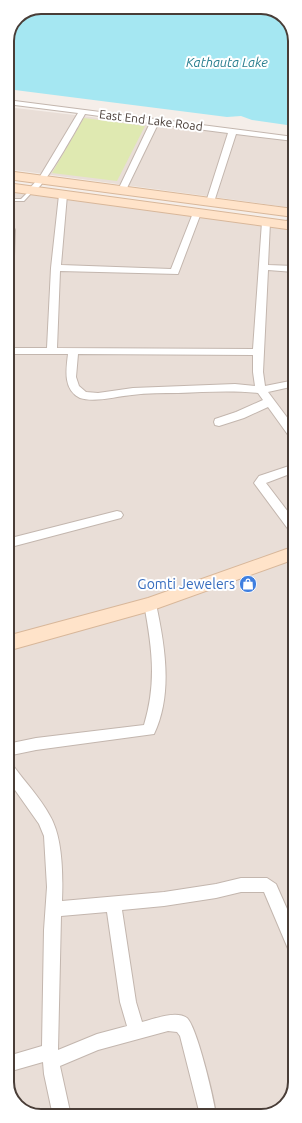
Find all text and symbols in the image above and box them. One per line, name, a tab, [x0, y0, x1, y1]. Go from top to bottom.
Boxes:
water label: Kathauta Lake	[186, 55, 268, 69]
street label: East End Lake Road	[99, 107, 203, 133]
shop icon: Gomti Jewelers	[238, 574, 258, 594]
place label: Gomti Jewelers	[137, 576, 235, 592]

